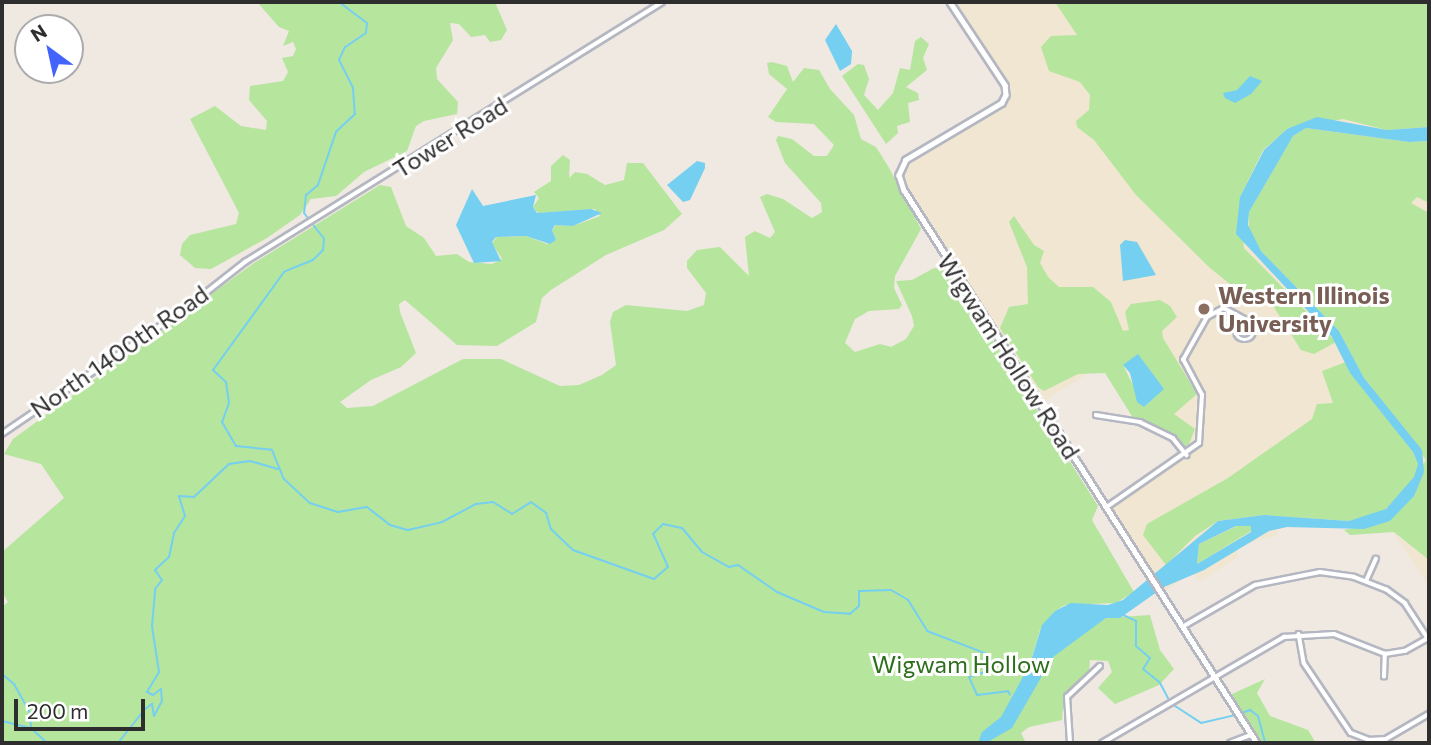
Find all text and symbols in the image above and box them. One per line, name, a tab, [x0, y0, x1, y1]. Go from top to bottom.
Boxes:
north arrow	[14, 14, 84, 84]
text: N	[26, 19, 51, 46]
street label: Tower Road	[388, 91, 512, 183]
street label: Wigwam Hollow Road	[932, 248, 1086, 464]
street label: North 1400th Road	[25, 279, 213, 423]
place label: Western Illinois University	[1218, 281, 1390, 337]
marker: Western Illinois University	[1196, 301, 1212, 317]
park label: Wigwam Hollow	[872, 650, 1050, 678]
scale bar	[18, 686, 149, 730]
text: 200 m	[27, 698, 88, 723]

